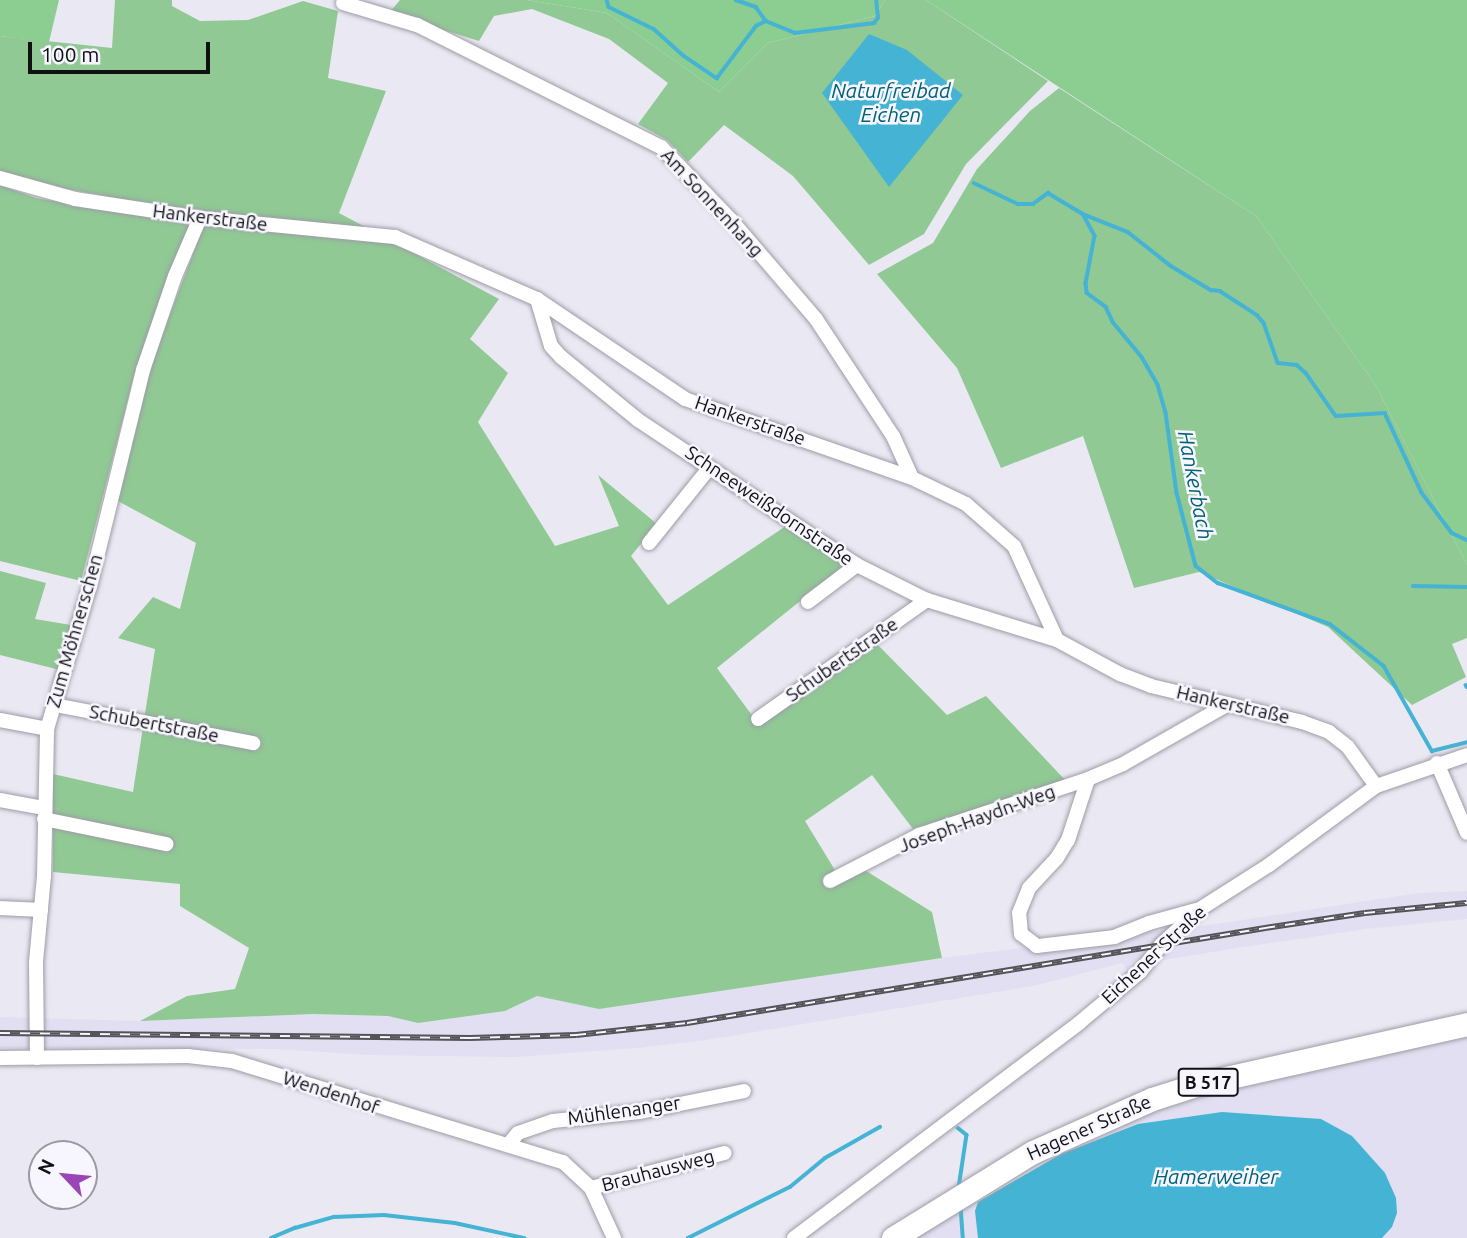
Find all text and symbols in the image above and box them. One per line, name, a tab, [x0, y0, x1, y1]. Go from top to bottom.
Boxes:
scale bar	[32, 28, 214, 72]
text: 100 m	[41, 42, 99, 66]
water label: Naturfreibad Eichen	[831, 77, 951, 127]
street label: Am Sonnenhang	[656, 144, 768, 262]
street label: Hankerstraße	[151, 200, 269, 236]
street label: Hankerstraße	[692, 391, 808, 451]
water label: Hankerbach	[1173, 428, 1219, 542]
street label: Schneeweißdornstraße	[681, 441, 857, 571]
street label: Zum Möhnerschen	[42, 552, 108, 710]
street label: Schubertstraße	[782, 613, 902, 707]
street label: Hankerstraße	[1174, 681, 1292, 729]
street label: Schubertstraße	[87, 700, 221, 748]
street label: Joseph-Haydn-Weg	[896, 780, 1058, 858]
street label: Eichener Straße	[1097, 901, 1211, 1009]
street label: Wendenhof	[280, 1067, 382, 1119]
road number: B 517	[1176, 1068, 1240, 1097]
street label: Hagener Straße	[1023, 1090, 1155, 1166]
street label: Mühlenanger	[566, 1092, 682, 1130]
north arrow	[28, 1140, 98, 1210]
street label: Brauhausweg	[599, 1145, 717, 1197]
text: N	[33, 1155, 59, 1178]
water label: Hamerweiher	[1154, 1163, 1278, 1189]

